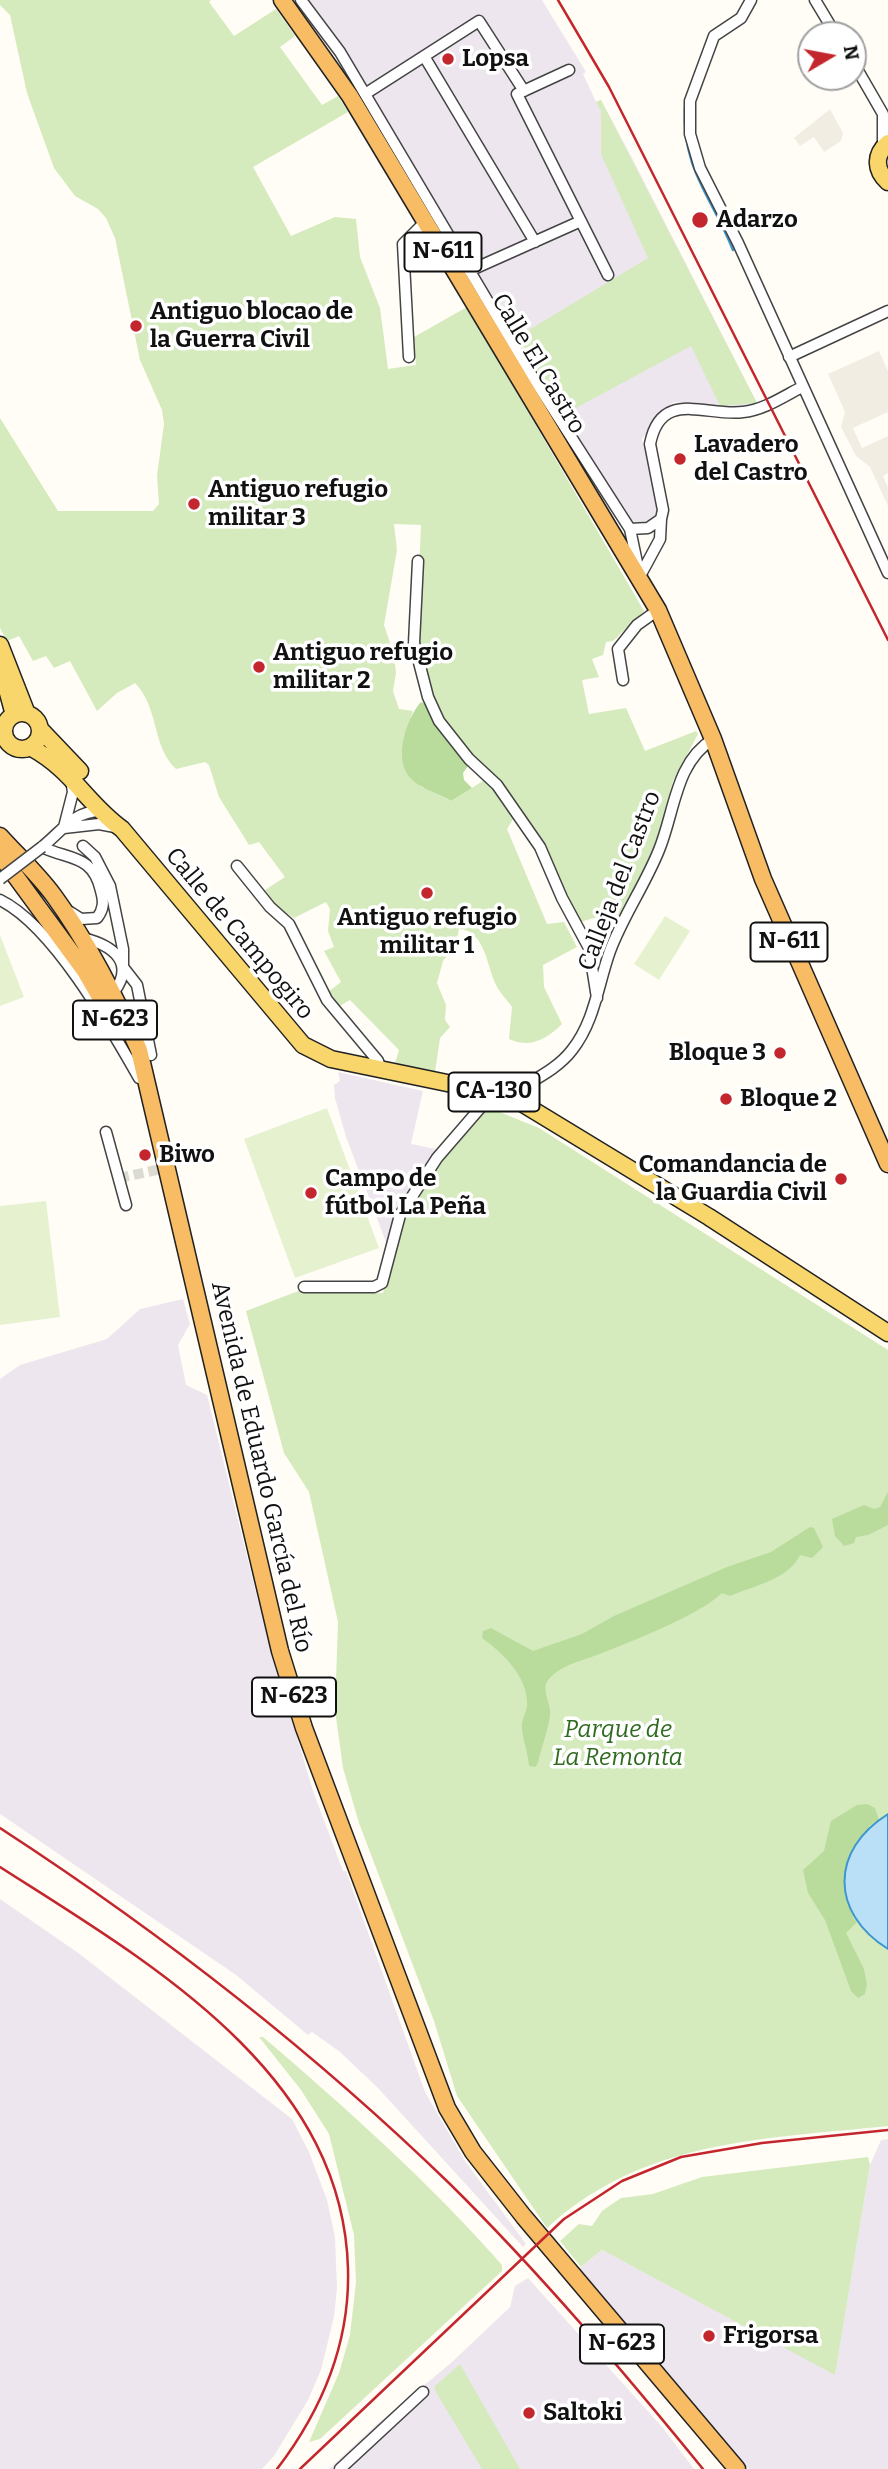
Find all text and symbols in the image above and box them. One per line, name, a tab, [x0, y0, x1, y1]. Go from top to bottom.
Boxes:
north arrow	[797, 21, 867, 91]
text: N	[839, 43, 864, 62]
place label: Lopsa	[462, 45, 529, 73]
marker: Lopsa	[440, 51, 456, 67]
place label: Adarzo	[716, 206, 798, 234]
marker: Adarzo	[690, 210, 710, 230]
road number: N-611	[404, 232, 481, 272]
street label: Calle El Castro	[485, 289, 591, 439]
place label: Antiguo blocao de la Guerra Civil	[150, 298, 353, 354]
marker: Antiguo blocao de la Guerra Civil	[128, 318, 144, 334]
place label: Lavadero del Castro	[694, 431, 808, 487]
marker: Lavadero del Castro	[672, 451, 688, 467]
place label: Antiguo refugio militar 3	[208, 476, 388, 532]
marker: Antiguo refugio militar 3	[186, 496, 202, 512]
place label: Antiguo refugio militar 2	[273, 639, 453, 695]
marker: Antiguo refugio militar 2	[251, 659, 267, 675]
street label: Calleja del Castro	[572, 787, 668, 975]
street label: Calle de Campogiro	[159, 842, 319, 1026]
marker: Antiguo refugio militar 1	[419, 885, 435, 901]
place label: Antiguo refugio militar 1	[337, 904, 517, 960]
road number: N-611	[750, 923, 828, 962]
road number: N-623	[73, 1001, 157, 1040]
place label: Bloque 3	[669, 1039, 766, 1067]
marker: Bloque 3	[772, 1045, 788, 1061]
road number: CA-130	[448, 1072, 540, 1112]
place label: Bloque 2	[740, 1085, 837, 1113]
marker: Bloque 2	[718, 1091, 734, 1107]
place label: Biwo	[159, 1141, 215, 1169]
marker: Biwo	[137, 1147, 153, 1163]
place label: Comandancia de la Guardia Civil	[638, 1151, 827, 1207]
place label: Campo de fútbol La Peña	[325, 1165, 486, 1221]
marker: Comandancia de la Guardia Civil	[833, 1171, 849, 1187]
marker: Campo de fútbol La Peña	[303, 1185, 319, 1201]
street label: Avenida de Eduardo García del Río	[204, 1279, 318, 1655]
road number: N-623	[252, 1678, 336, 1716]
park label: Parque de La Remonta	[553, 1716, 683, 1772]
place label: Frigorsa	[723, 2322, 818, 2350]
road number: N-623	[580, 2324, 664, 2364]
marker: Frigorsa	[701, 2328, 717, 2344]
place label: Saltoki	[543, 2399, 622, 2427]
marker: Saltoki	[521, 2405, 537, 2421]

